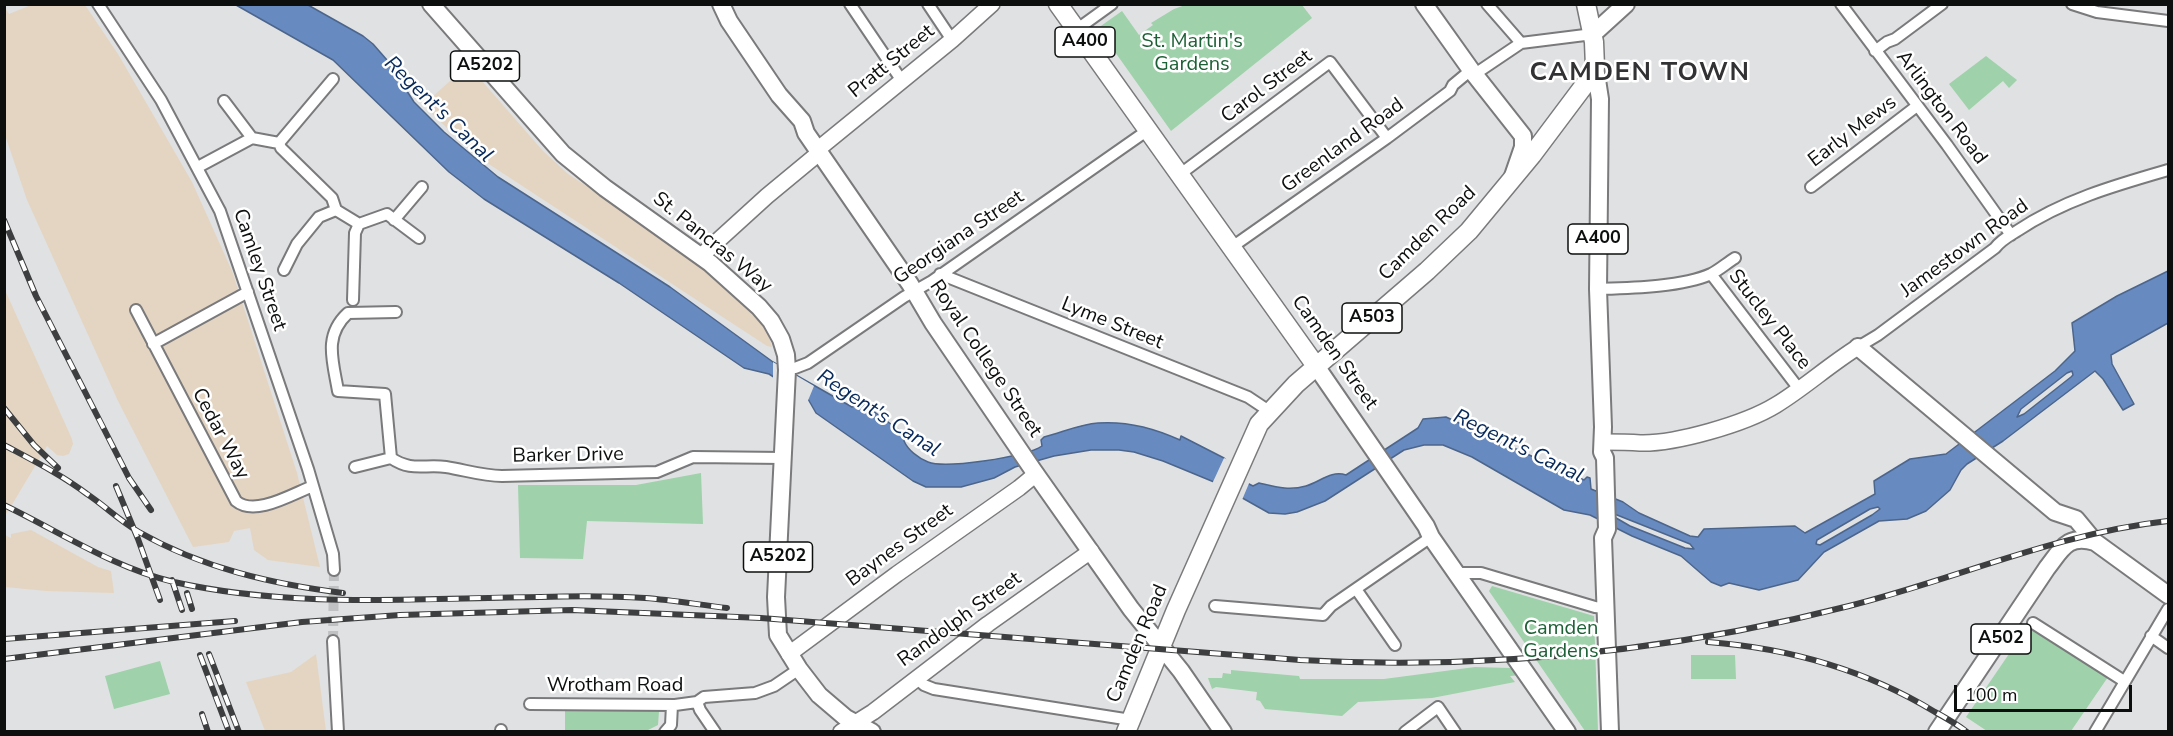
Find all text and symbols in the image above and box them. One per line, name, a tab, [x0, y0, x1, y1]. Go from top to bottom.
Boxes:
street label: Pratt Street	[844, 20, 940, 104]
road number: A400	[1055, 27, 1115, 57]
park label: St. Martin's Gardens	[1141, 30, 1243, 77]
street label: Carol Street	[1217, 45, 1317, 129]
street label: Arlington Road	[1890, 46, 1992, 170]
road number: A5202	[450, 51, 520, 81]
water label: Regent's Canal	[378, 52, 498, 168]
district label: CAMDEN TOWN	[1530, 58, 1750, 90]
street label: Early Mews	[1804, 91, 1902, 173]
street label: Greenland Road	[1277, 94, 1409, 198]
street label: Camden Road	[1374, 182, 1482, 286]
street label: Georgiana Street	[889, 186, 1029, 290]
street label: St. Pancras Way	[647, 188, 777, 298]
street label: Jamestown Road	[1896, 195, 2034, 303]
street label: Camley Street	[227, 206, 291, 334]
road number: A400	[1568, 224, 1628, 254]
street label: Stucley Place	[1722, 265, 1816, 375]
street label: Royal College Street	[924, 276, 1046, 442]
street label: Camden Street	[1286, 291, 1382, 415]
street label: Lyme Street	[1058, 293, 1166, 355]
road number: A503	[1342, 303, 1402, 333]
water label: Regent's Canal	[812, 365, 944, 463]
street label: Cedar Way	[186, 384, 254, 484]
water label: Regent's Canal	[1449, 405, 1587, 489]
street label: Barker Drive	[512, 443, 624, 469]
street label: Baynes Street	[842, 499, 958, 593]
road number: A5202	[744, 542, 812, 572]
street label: Randolph Street	[894, 567, 1026, 673]
street label: Camden Road	[1102, 581, 1174, 707]
park label: Camden Gardens	[1523, 617, 1599, 664]
road number: A502	[1971, 624, 2031, 654]
scale bar	[1957, 673, 2136, 711]
street label: Wrotham Road	[547, 674, 683, 698]
text: 100 m	[1965, 683, 2017, 707]

